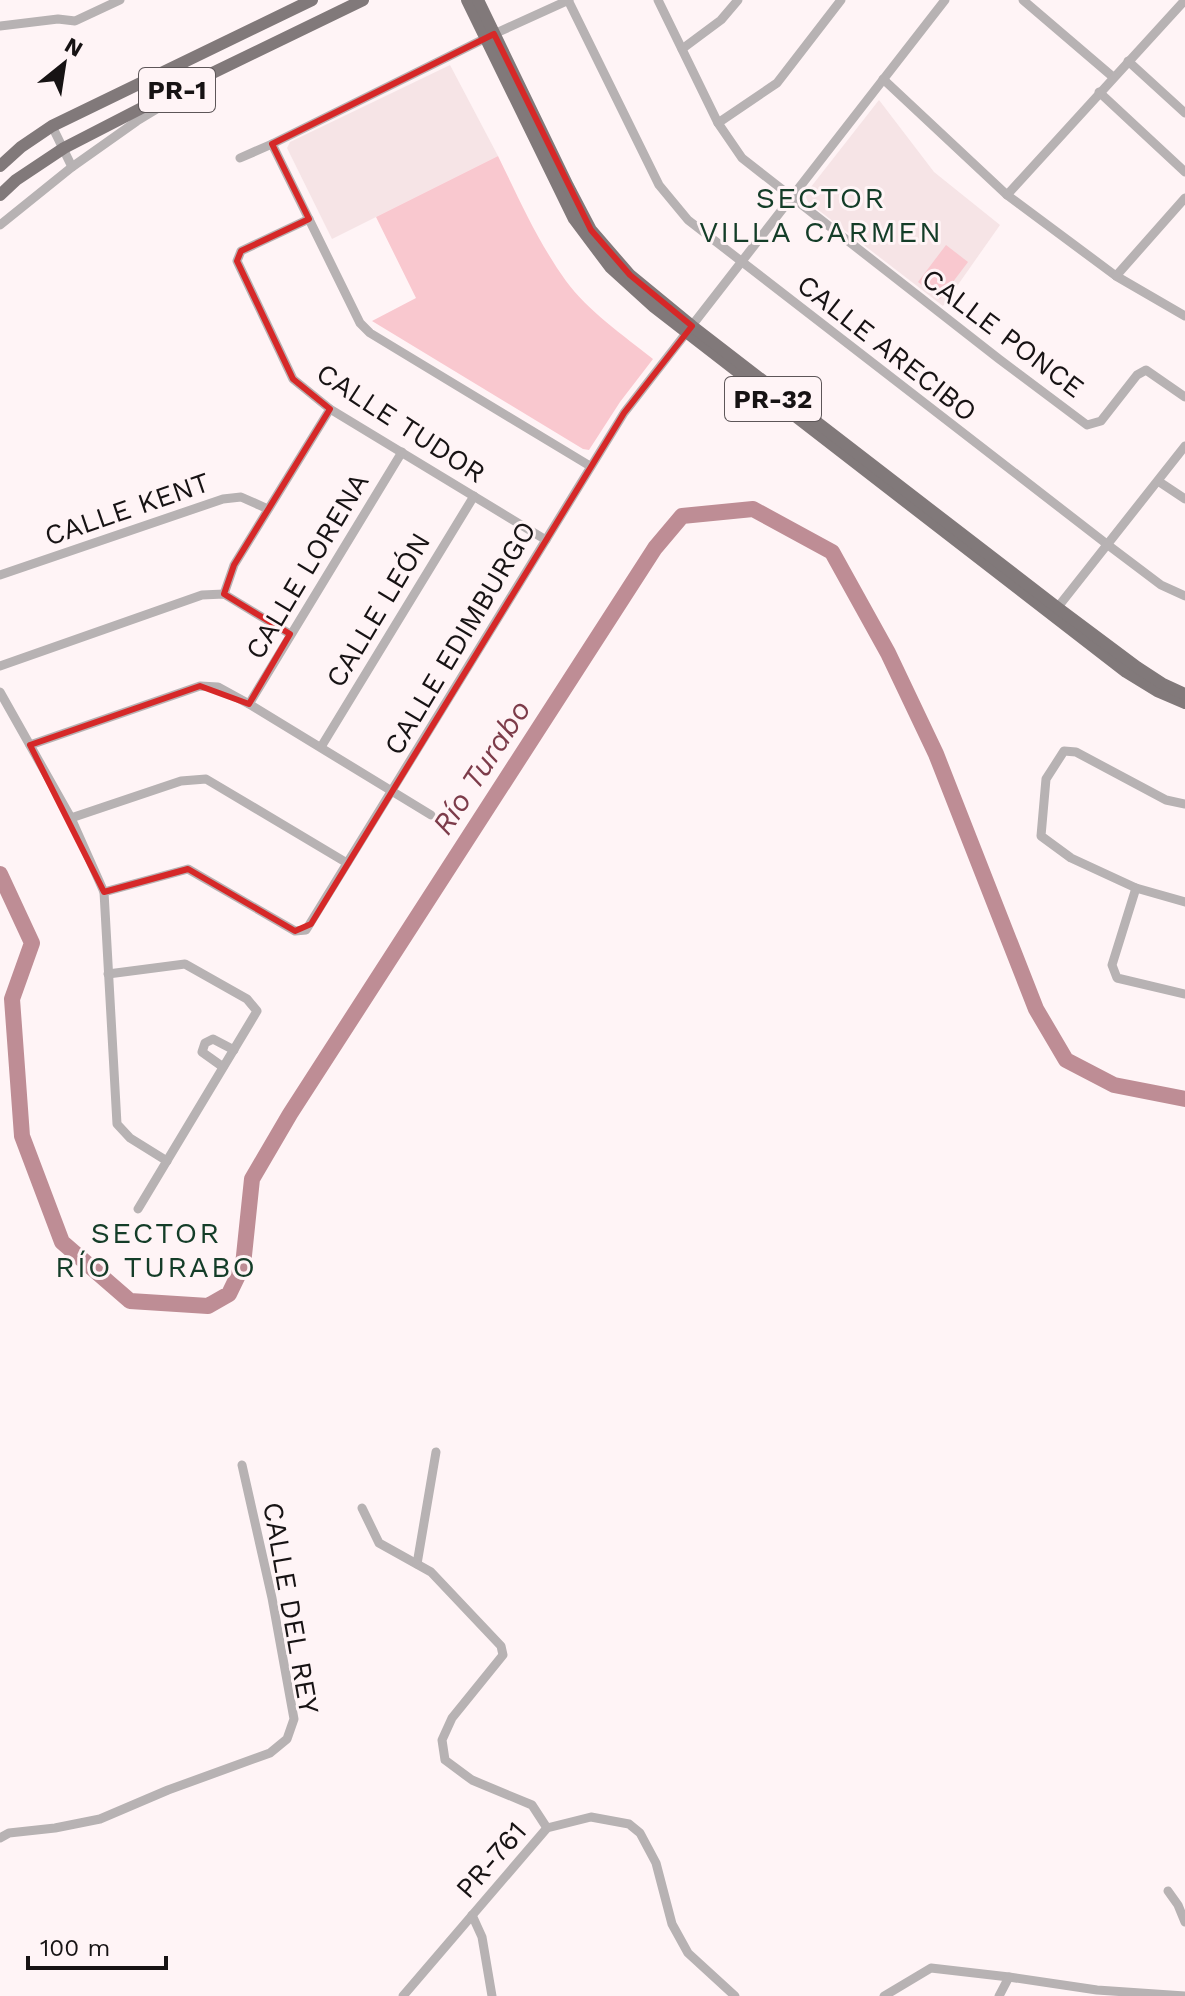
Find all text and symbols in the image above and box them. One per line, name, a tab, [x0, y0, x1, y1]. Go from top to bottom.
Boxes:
north arrow	[24, 24, 104, 104]
text: N	[60, 32, 87, 62]
road number: PR-1	[139, 68, 215, 112]
district label: SECTOR VILLA CARMEN	[699, 180, 943, 249]
street label: CALLE PONCE	[916, 261, 1090, 405]
street label: CALLE ARECIBO	[791, 268, 983, 428]
street label: CALLE TUDOR	[311, 356, 491, 490]
road number: PR-32	[725, 377, 821, 421]
street label: CALLE KENT	[40, 465, 214, 553]
street label: CALLE LORENA	[238, 467, 376, 665]
street label: CALLE EDIMBURGO	[377, 515, 543, 761]
street label: CALLE LEÓN	[319, 527, 437, 693]
water label: Río Turabo	[425, 693, 537, 841]
district label: SECTOR RÍO TURABO	[55, 1215, 257, 1284]
street label: CALLE DEL REY	[256, 1499, 326, 1717]
street label: PR-761	[449, 1815, 533, 1905]
scale bar	[28, 1920, 166, 1970]
text: 100 m	[40, 1934, 110, 1962]

